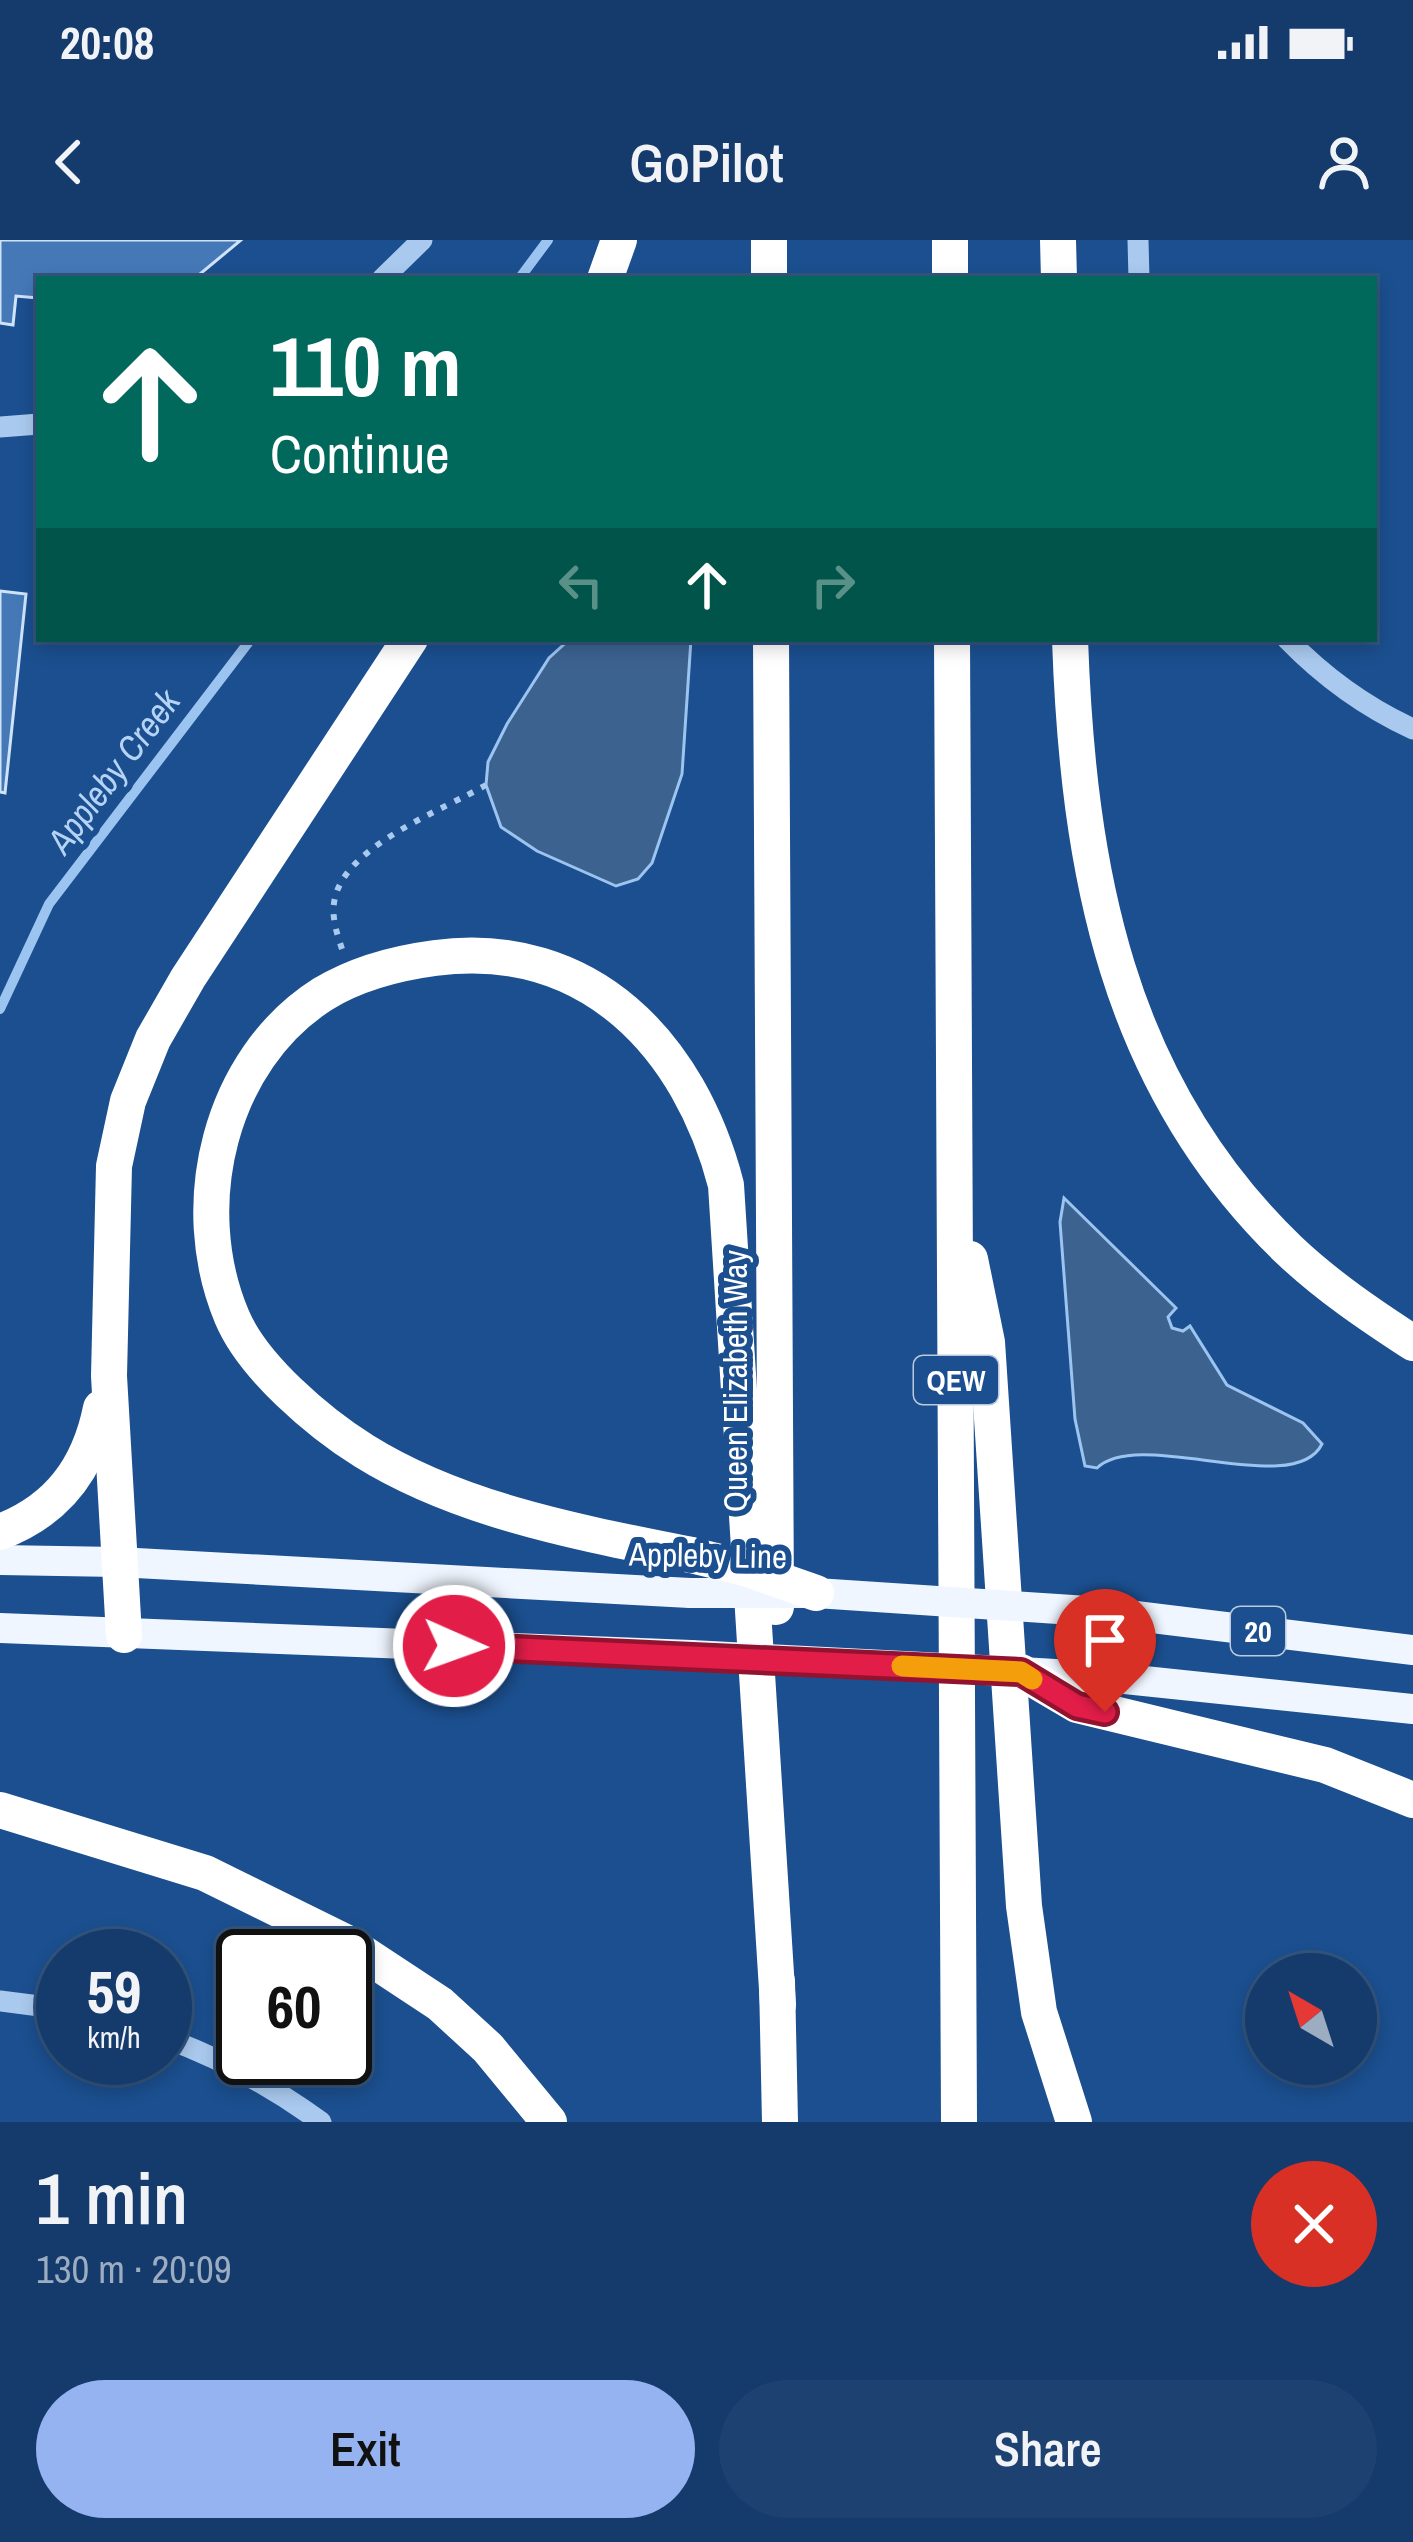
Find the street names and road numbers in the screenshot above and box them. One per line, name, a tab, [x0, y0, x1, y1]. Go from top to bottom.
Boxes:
street label: Queen Elizabeth Way	[713, 1249, 757, 1512]
road number: QEW	[914, 1356, 998, 1404]
street label: Appleby Line	[628, 1532, 787, 1578]
road number: 20	[1231, 1607, 1285, 1655]

